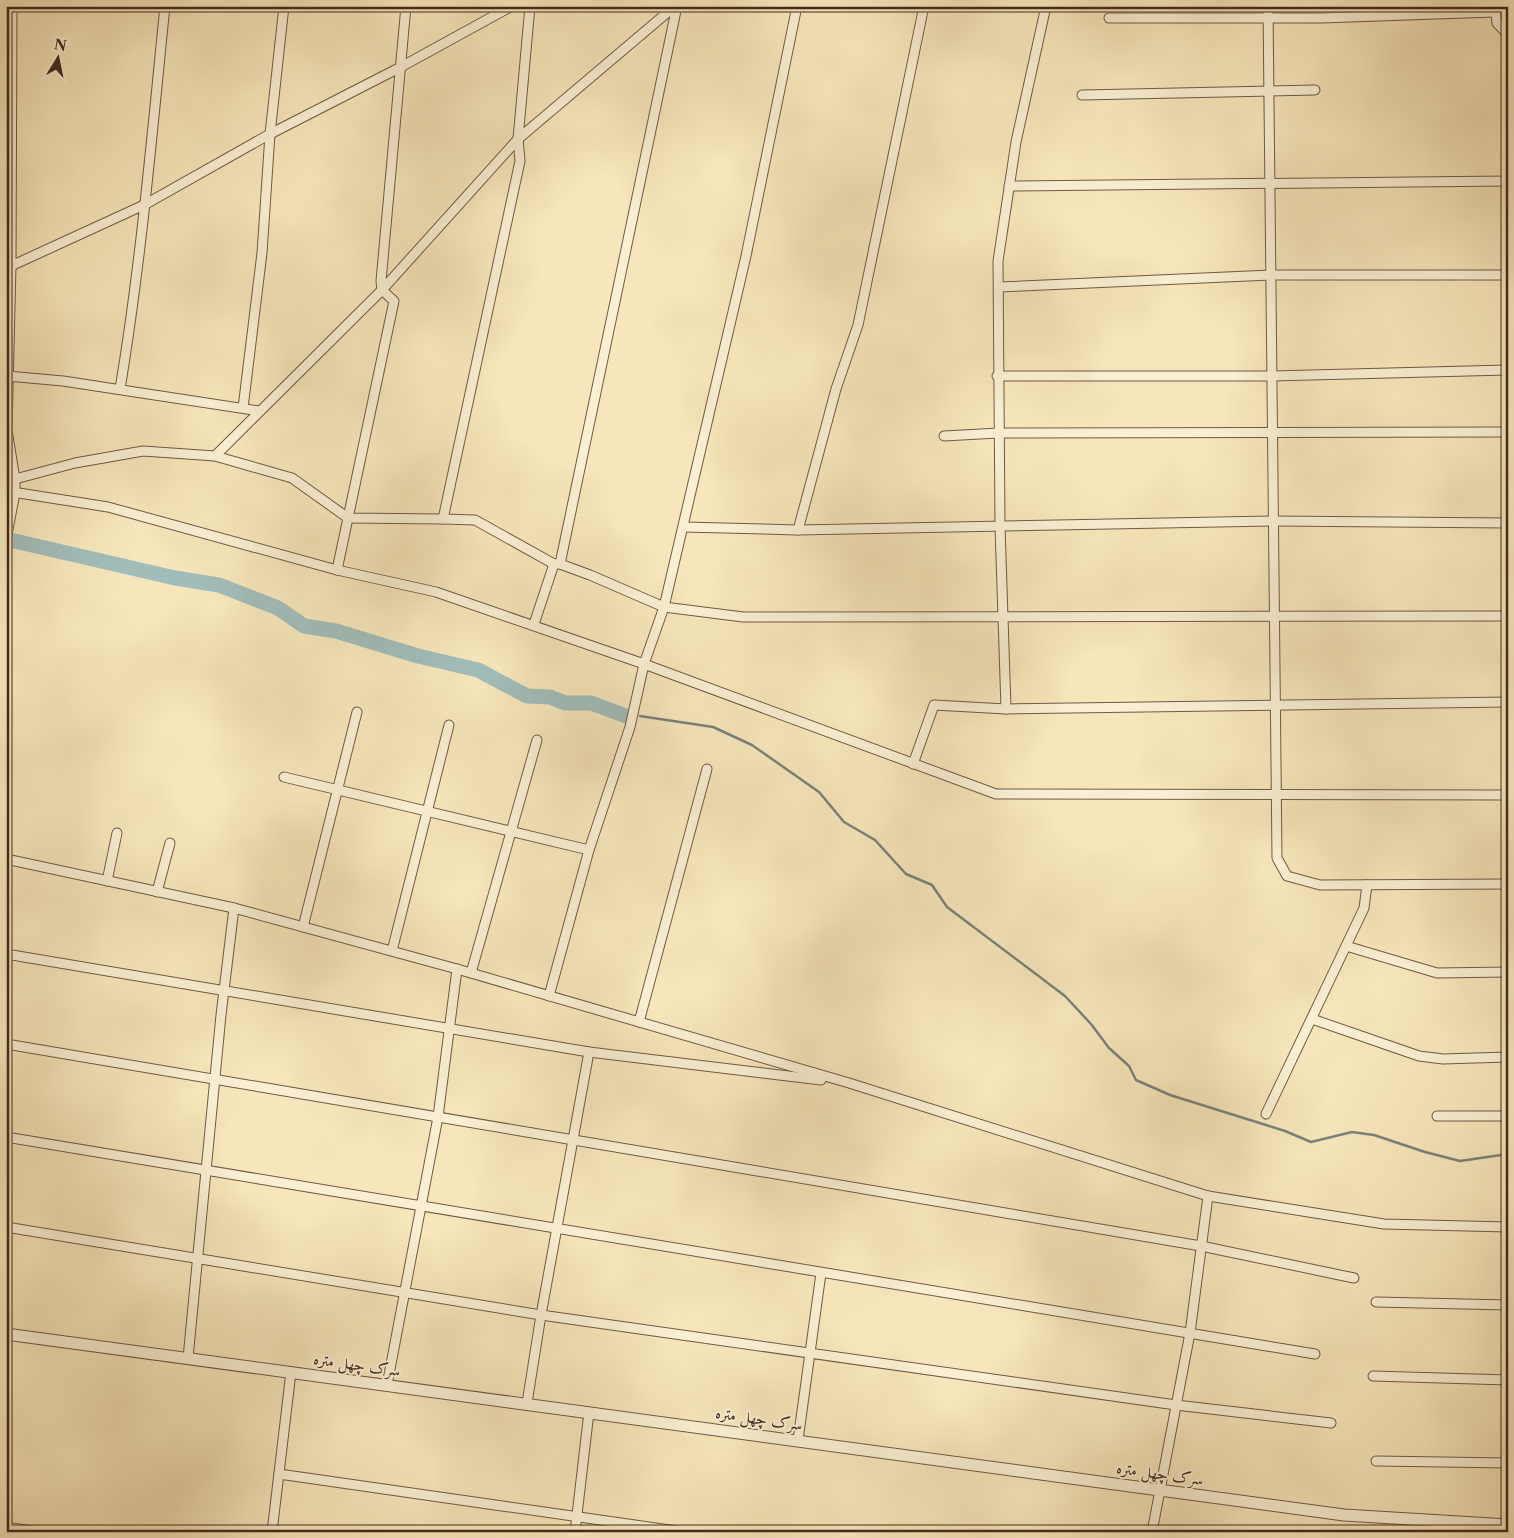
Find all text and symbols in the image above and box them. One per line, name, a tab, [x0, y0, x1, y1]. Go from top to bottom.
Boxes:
north arrow	[32, 32, 82, 82]
text: N	[53, 35, 68, 55]
street label: سرک چهل متره	[312, 1348, 402, 1382]
street label: سرک چهل متره	[714, 1402, 804, 1436]
street label: سرک چهل متره	[1115, 1457, 1205, 1491]

